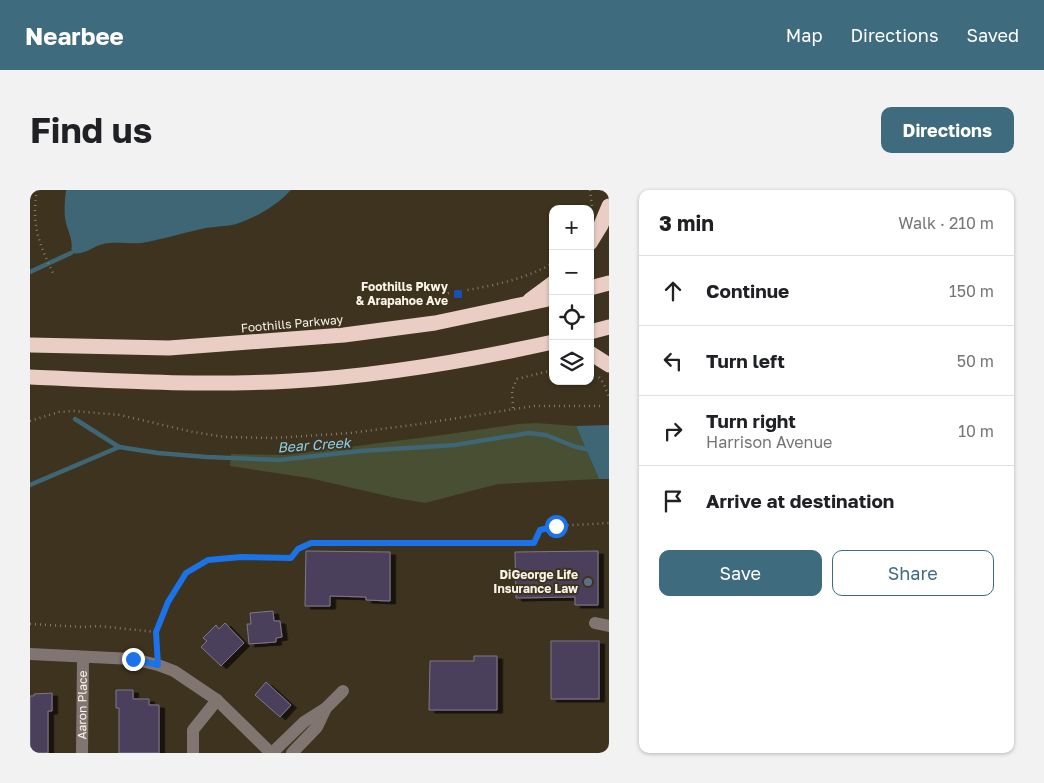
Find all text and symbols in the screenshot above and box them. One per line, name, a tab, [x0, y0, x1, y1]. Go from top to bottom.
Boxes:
text: Nearbee	[25, 21, 124, 50]
text: Map	[786, 24, 822, 46]
text: Directions	[850, 24, 938, 46]
text: Saved	[966, 24, 1019, 46]
button: Directions	[881, 107, 1014, 153]
text: Find us	[30, 109, 152, 151]
map controls	[549, 205, 594, 385]
button: +	[549, 205, 594, 250]
text: 3 min	[659, 210, 714, 236]
text: Walk · 210 m	[898, 213, 994, 233]
button: −	[549, 250, 594, 295]
icon: ahead	[659, 277, 687, 305]
place label: Foothills Pkwy & Arapahoe Ave	[356, 279, 449, 308]
text: Continue	[706, 279, 789, 302]
text: 150 m	[949, 281, 994, 301]
marker: Foothills Pkwy & Arapahoe Ave	[452, 288, 464, 300]
button: locate	[549, 295, 594, 340]
street label: Foothills Parkway	[240, 312, 344, 335]
button: layers	[549, 340, 594, 385]
icon: left	[659, 347, 687, 375]
text: Turn left	[706, 349, 785, 372]
text: 50 m	[957, 351, 994, 371]
text: Turn right	[706, 409, 796, 432]
icon: right	[659, 417, 687, 445]
text: 10 m	[958, 421, 994, 441]
text: Harrison Avenue	[706, 432, 832, 452]
water label: Bear Creek	[277, 433, 353, 456]
icon: arrive	[659, 487, 687, 515]
text: Arrive at destination	[706, 489, 894, 512]
route start	[545, 515, 568, 538]
button: Save	[659, 550, 822, 596]
button: Share	[832, 550, 994, 596]
place label: DiGeorge Life Insurance Law	[493, 567, 578, 596]
marker: DiGeorge Life Insurance Law	[582, 576, 594, 588]
route end	[122, 648, 145, 671]
street label: Aaron Place	[74, 670, 90, 740]

